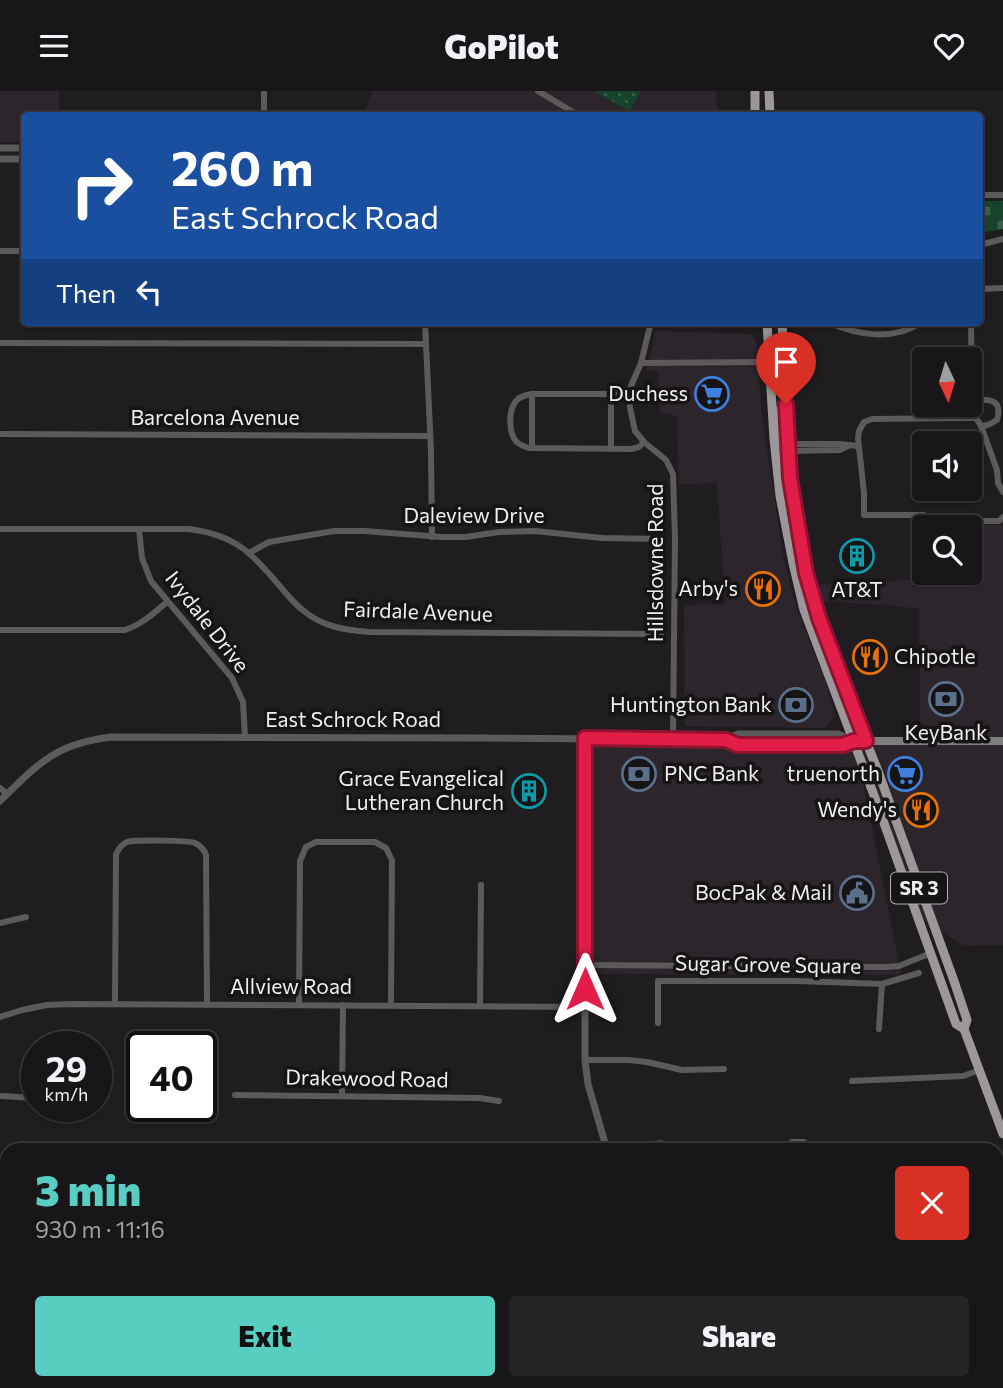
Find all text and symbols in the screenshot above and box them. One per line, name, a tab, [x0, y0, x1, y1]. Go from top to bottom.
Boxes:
text: GoPilot	[444, 26, 559, 66]
icon: menu	[35, 27, 73, 65]
icon: heart	[930, 27, 968, 65]
text: 260 m	[171, 136, 313, 196]
icon: right	[56, 140, 147, 231]
text: East Schrock Road	[171, 196, 439, 236]
icon: left	[130, 273, 168, 311]
text: Then	[56, 277, 116, 308]
pin	[756, 332, 816, 404]
icon: arrive	[767, 343, 805, 381]
north arrow	[912, 347, 982, 417]
map controls	[912, 347, 982, 585]
supermarket icon: Duchess	[693, 375, 731, 413]
place label: Duchess	[608, 380, 688, 405]
street label: Barcelona Avenue	[131, 404, 299, 429]
button: sound	[912, 431, 982, 501]
street label: Hillsdowne Road	[642, 484, 667, 642]
street label: Daleview Drive	[403, 502, 545, 527]
button: search	[912, 515, 982, 585]
building icon: AT&T	[838, 537, 876, 575]
street label: Ivydale Drive	[161, 565, 255, 677]
restaurant icon: Arby's	[744, 570, 782, 608]
place label: Arby's	[678, 575, 738, 600]
place label: AT&T	[831, 576, 883, 601]
street label: Fairdale Avenue	[343, 595, 493, 626]
restaurant icon: Chipotle	[851, 638, 889, 676]
place label: Chipotle	[894, 643, 976, 668]
bank icon: KeyBank	[927, 680, 965, 718]
bank icon: Huntington Bank	[777, 686, 815, 724]
place label: Huntington Bank	[610, 691, 772, 716]
street label: East Schrock Road	[265, 706, 441, 731]
place label: KeyBank	[905, 719, 987, 744]
bank icon: PNC Bank	[620, 755, 658, 793]
supermarket icon: truenorth	[886, 755, 924, 793]
place label: PNC Bank	[664, 760, 759, 785]
place label: truenorth	[787, 760, 880, 785]
place label: Grace Evangelical Lutheran Church	[339, 765, 504, 814]
building icon: Grace Evangelical Lutheran Church	[510, 772, 548, 810]
restaurant icon: Wendy's	[902, 791, 940, 829]
place label: Wendy's	[817, 796, 897, 821]
road number: SR 3	[891, 873, 947, 903]
public building icon: BocPak & Mail	[838, 874, 876, 912]
place label: BocPak & Mail	[695, 879, 832, 904]
street label: Sugar Grove Square	[675, 949, 861, 978]
position arrow	[548, 952, 622, 1026]
street label: Allview Road	[230, 973, 352, 998]
speed limit sign: 40	[126, 1031, 217, 1122]
text: 29	[46, 1046, 87, 1089]
street label: Drakewood Road	[285, 1064, 449, 1091]
text: km/h	[45, 1083, 88, 1105]
text: 3 min	[35, 1163, 141, 1215]
button: close	[895, 1166, 969, 1240]
text: 930 m · 11:16	[35, 1215, 165, 1243]
button: Exit	[35, 1296, 495, 1376]
button: Share	[509, 1296, 969, 1376]

